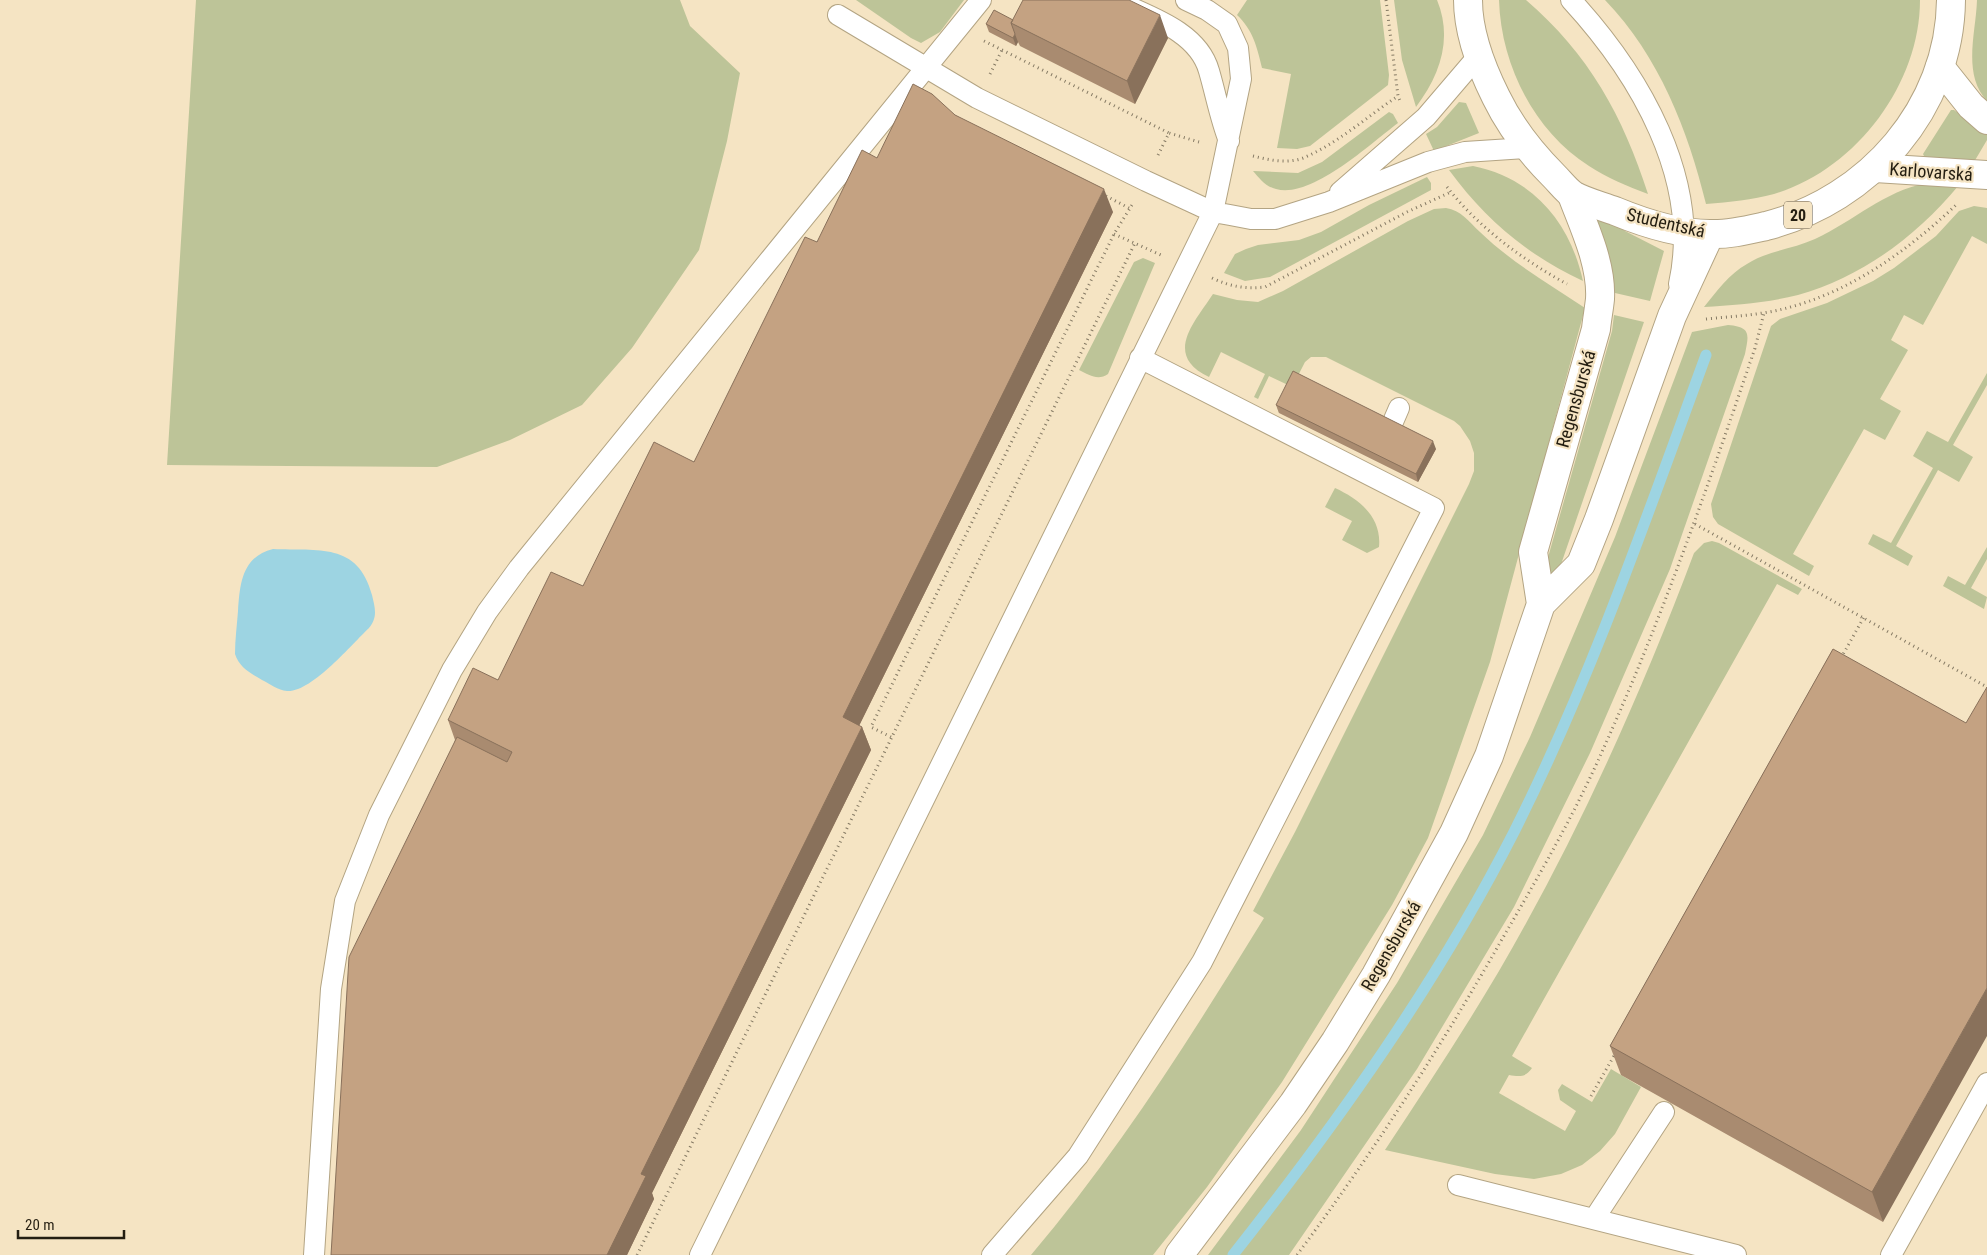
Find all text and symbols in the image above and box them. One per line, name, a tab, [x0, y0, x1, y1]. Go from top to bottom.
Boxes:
street label: Karlovarská	[1889, 158, 1973, 185]
road number: 20	[1784, 202, 1812, 228]
street label: Studentská	[1625, 203, 1707, 242]
street label: Regensburská	[1552, 348, 1599, 450]
street label: Regensburská	[1356, 897, 1425, 994]
scale bar	[18, 1208, 124, 1240]
text: 20 m	[25, 1216, 55, 1234]

